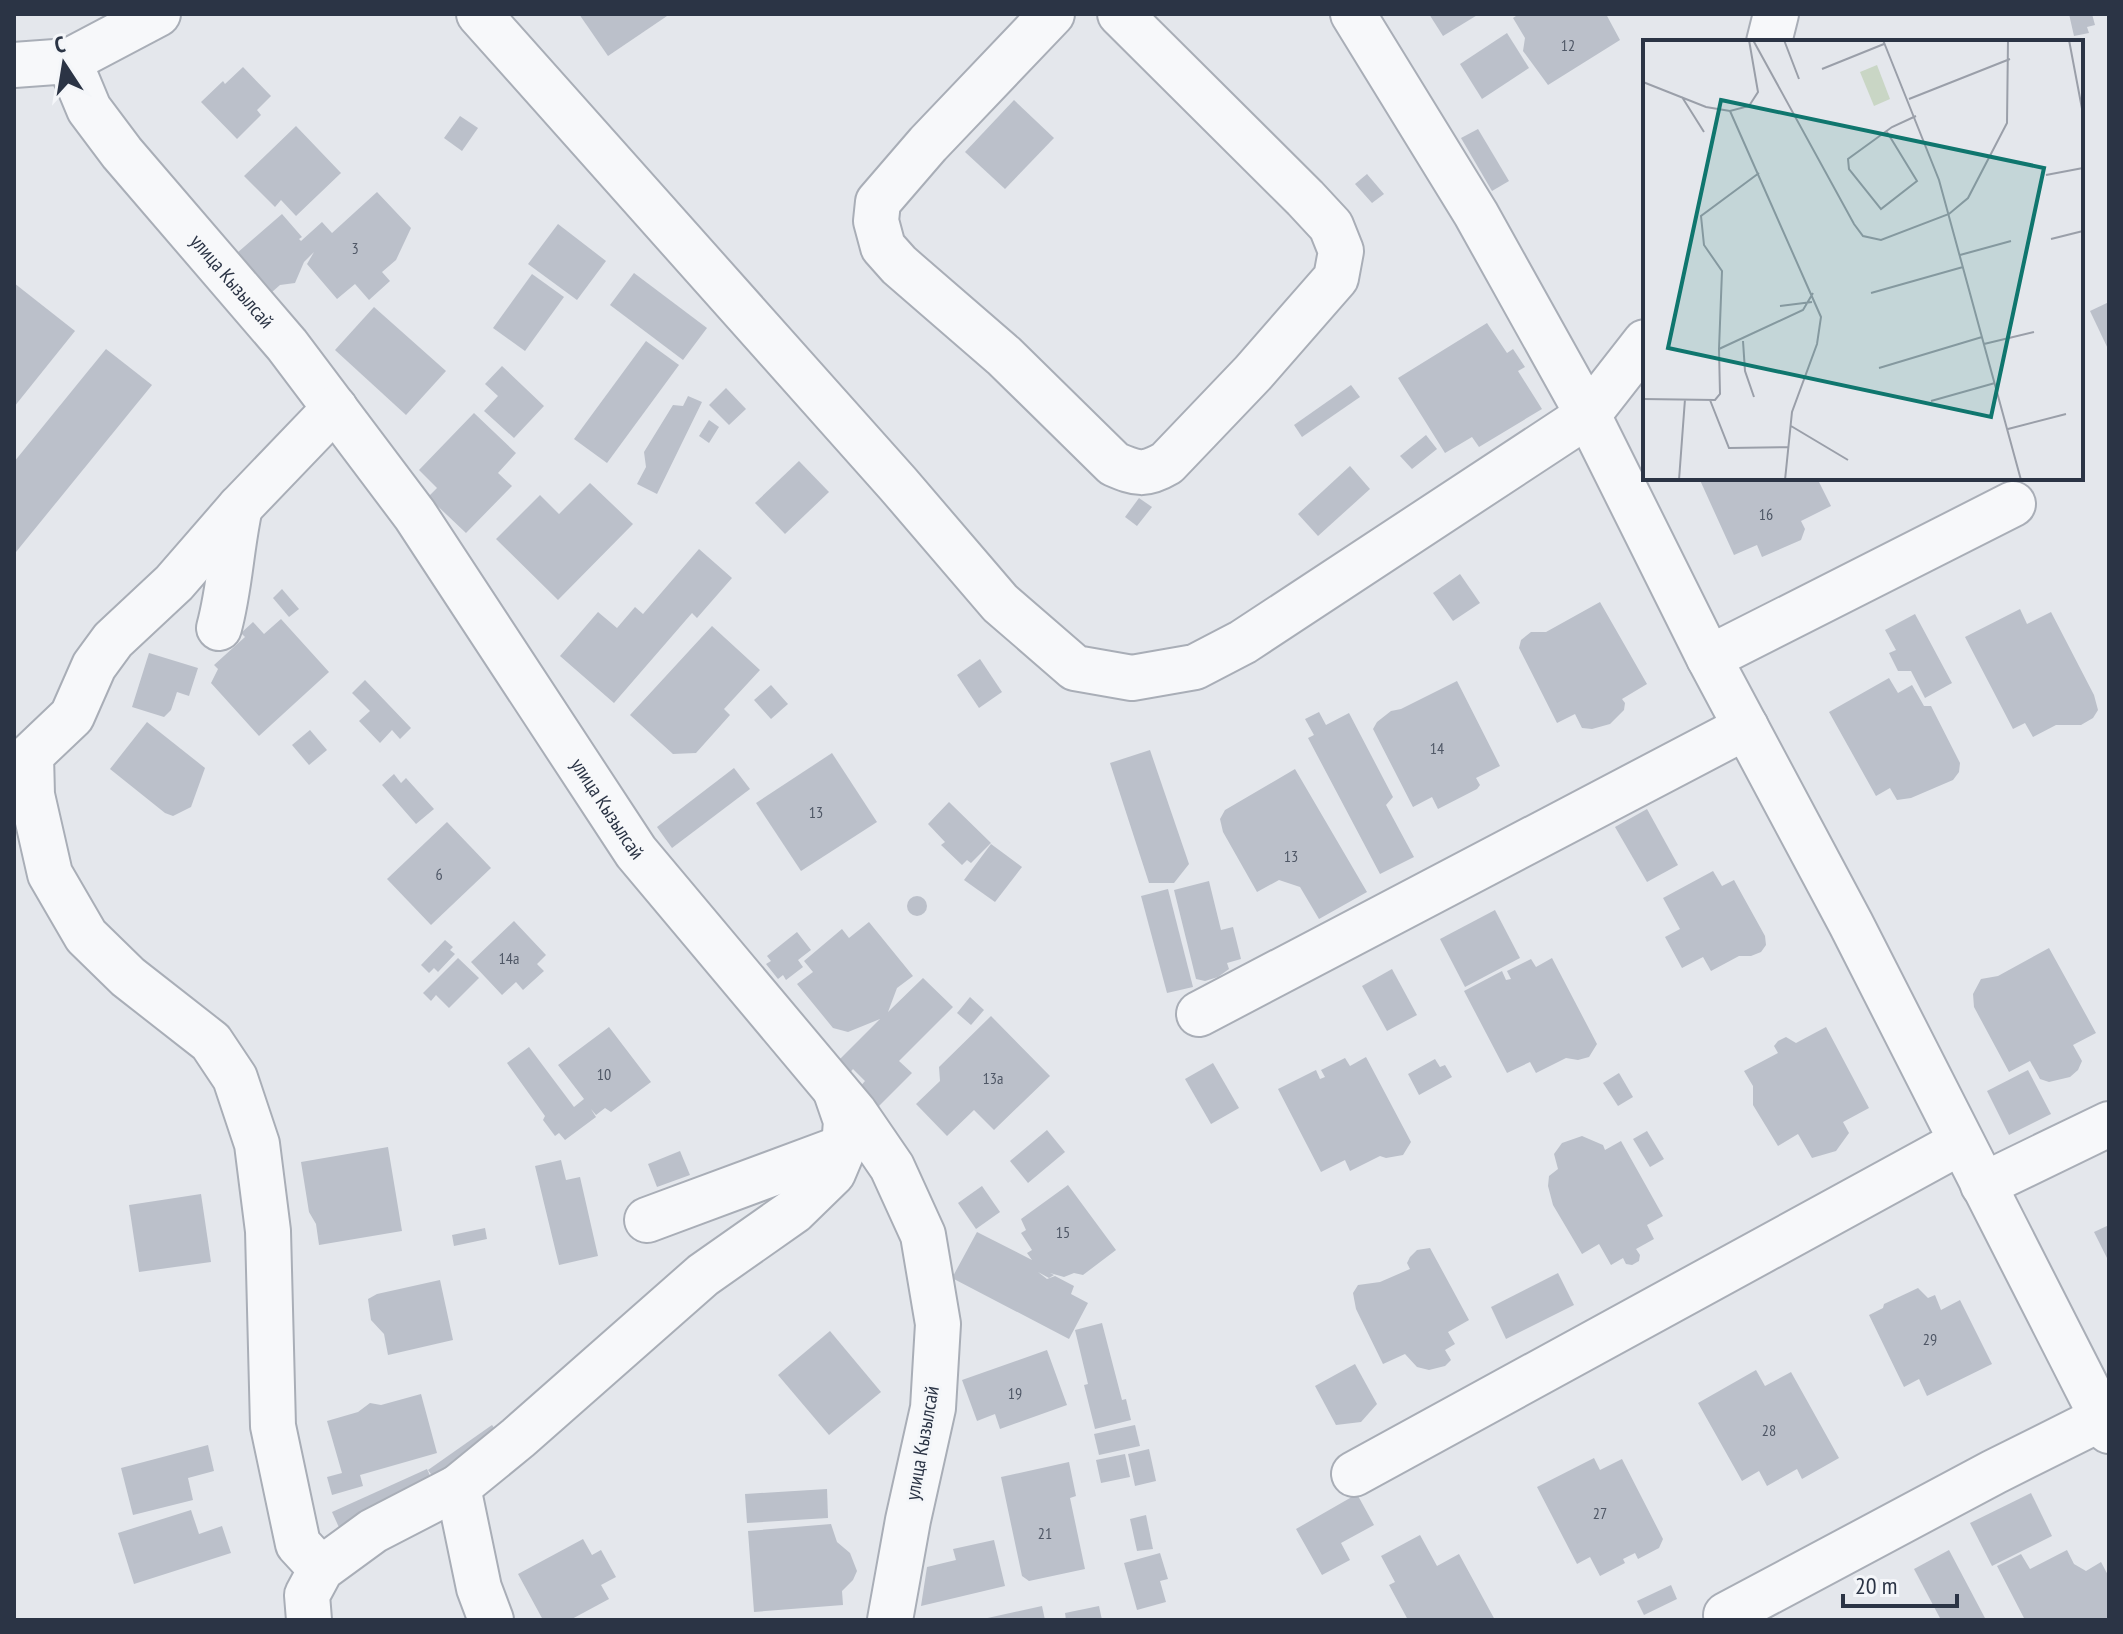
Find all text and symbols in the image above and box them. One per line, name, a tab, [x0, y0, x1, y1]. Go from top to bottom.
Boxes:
north arrow	[24, 24, 104, 104]
text: С	[52, 30, 68, 59]
house number: 12	[1561, 35, 1575, 55]
inset map	[1643, 40, 2083, 480]
street label: улица Кызылсай	[185, 229, 280, 334]
house number: 3	[351, 238, 359, 258]
house number: 16	[1759, 504, 1773, 524]
house number: 14	[1430, 738, 1444, 758]
street label: улица Кызылсай	[565, 753, 650, 865]
house number: 13	[809, 802, 823, 822]
house number: 13	[1284, 846, 1298, 866]
house number: 6	[435, 864, 443, 884]
house number: 14а	[499, 948, 519, 968]
house number: 10	[597, 1064, 611, 1084]
house number: 13а	[983, 1068, 1003, 1088]
house number: 15	[1056, 1222, 1070, 1242]
house number: 29	[1923, 1329, 1937, 1349]
house number: 19	[1008, 1383, 1022, 1403]
street label: улица Кызылсай	[899, 1384, 945, 1502]
house number: 28	[1762, 1420, 1776, 1440]
house number: 27	[1593, 1503, 1607, 1523]
house number: 21	[1038, 1523, 1052, 1543]
scale bar	[1843, 1558, 1957, 1608]
text: 20 m	[1855, 1570, 1897, 1601]

